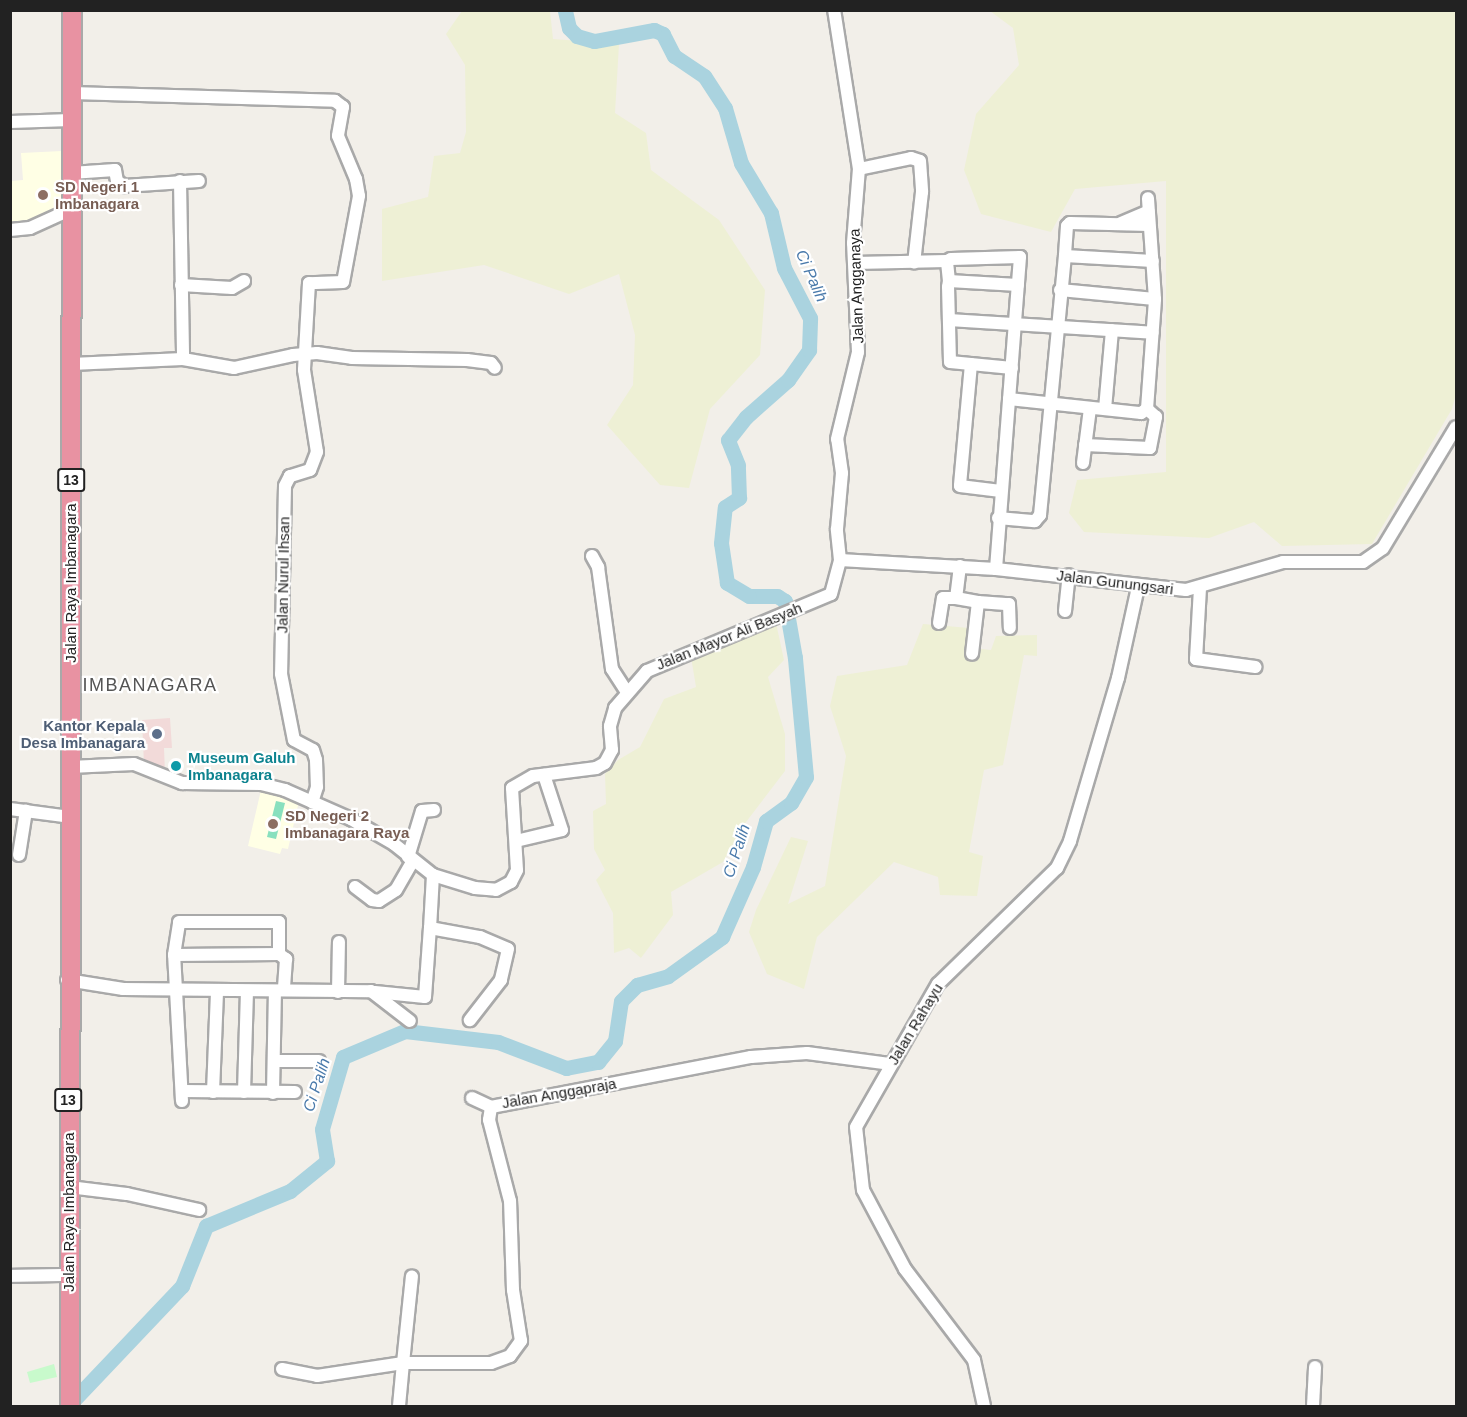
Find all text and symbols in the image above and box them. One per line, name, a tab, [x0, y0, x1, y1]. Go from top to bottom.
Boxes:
place label: SD Negeri 1 Imbanagara	[55, 177, 139, 212]
marker: SD Negeri 1 Imbanagara	[36, 188, 50, 202]
street label: Jalan Angganaya	[845, 228, 867, 344]
water label: Ci Palih	[791, 247, 831, 305]
road number: 13	[56, 469, 86, 491]
street label: Jalan Raya Imbanagara	[62, 503, 80, 663]
street label: Jalan Nurul Ihsan	[273, 516, 293, 634]
street label: Jalan Gunungsari	[1056, 566, 1174, 598]
street label: Jalan Mayor Ali Basyah	[653, 598, 805, 674]
district label: IMBANAGARA	[82, 674, 218, 696]
place label: Kantor Kepala Desa Imbanagara	[21, 716, 145, 751]
marker: Kantor Kepala Desa Imbanagara	[150, 727, 164, 741]
place label: Museum Galuh Imbanagara	[188, 748, 296, 783]
marker: Museum Galuh Imbanagara	[169, 759, 183, 773]
place label: SD Negeri 2 Imbanagara Raya	[285, 806, 409, 841]
marker: SD Negeri 2 Imbanagara Raya	[266, 817, 280, 831]
water label: Ci Palih	[719, 822, 755, 880]
street label: Jalan Rahayu	[884, 980, 946, 1068]
water label: Ci Palih	[299, 1056, 335, 1114]
street label: Jalan Anggapraja	[500, 1074, 618, 1112]
road number: 13	[53, 1089, 83, 1111]
street label: Jalan Raya Imbanagara	[60, 1132, 78, 1292]

